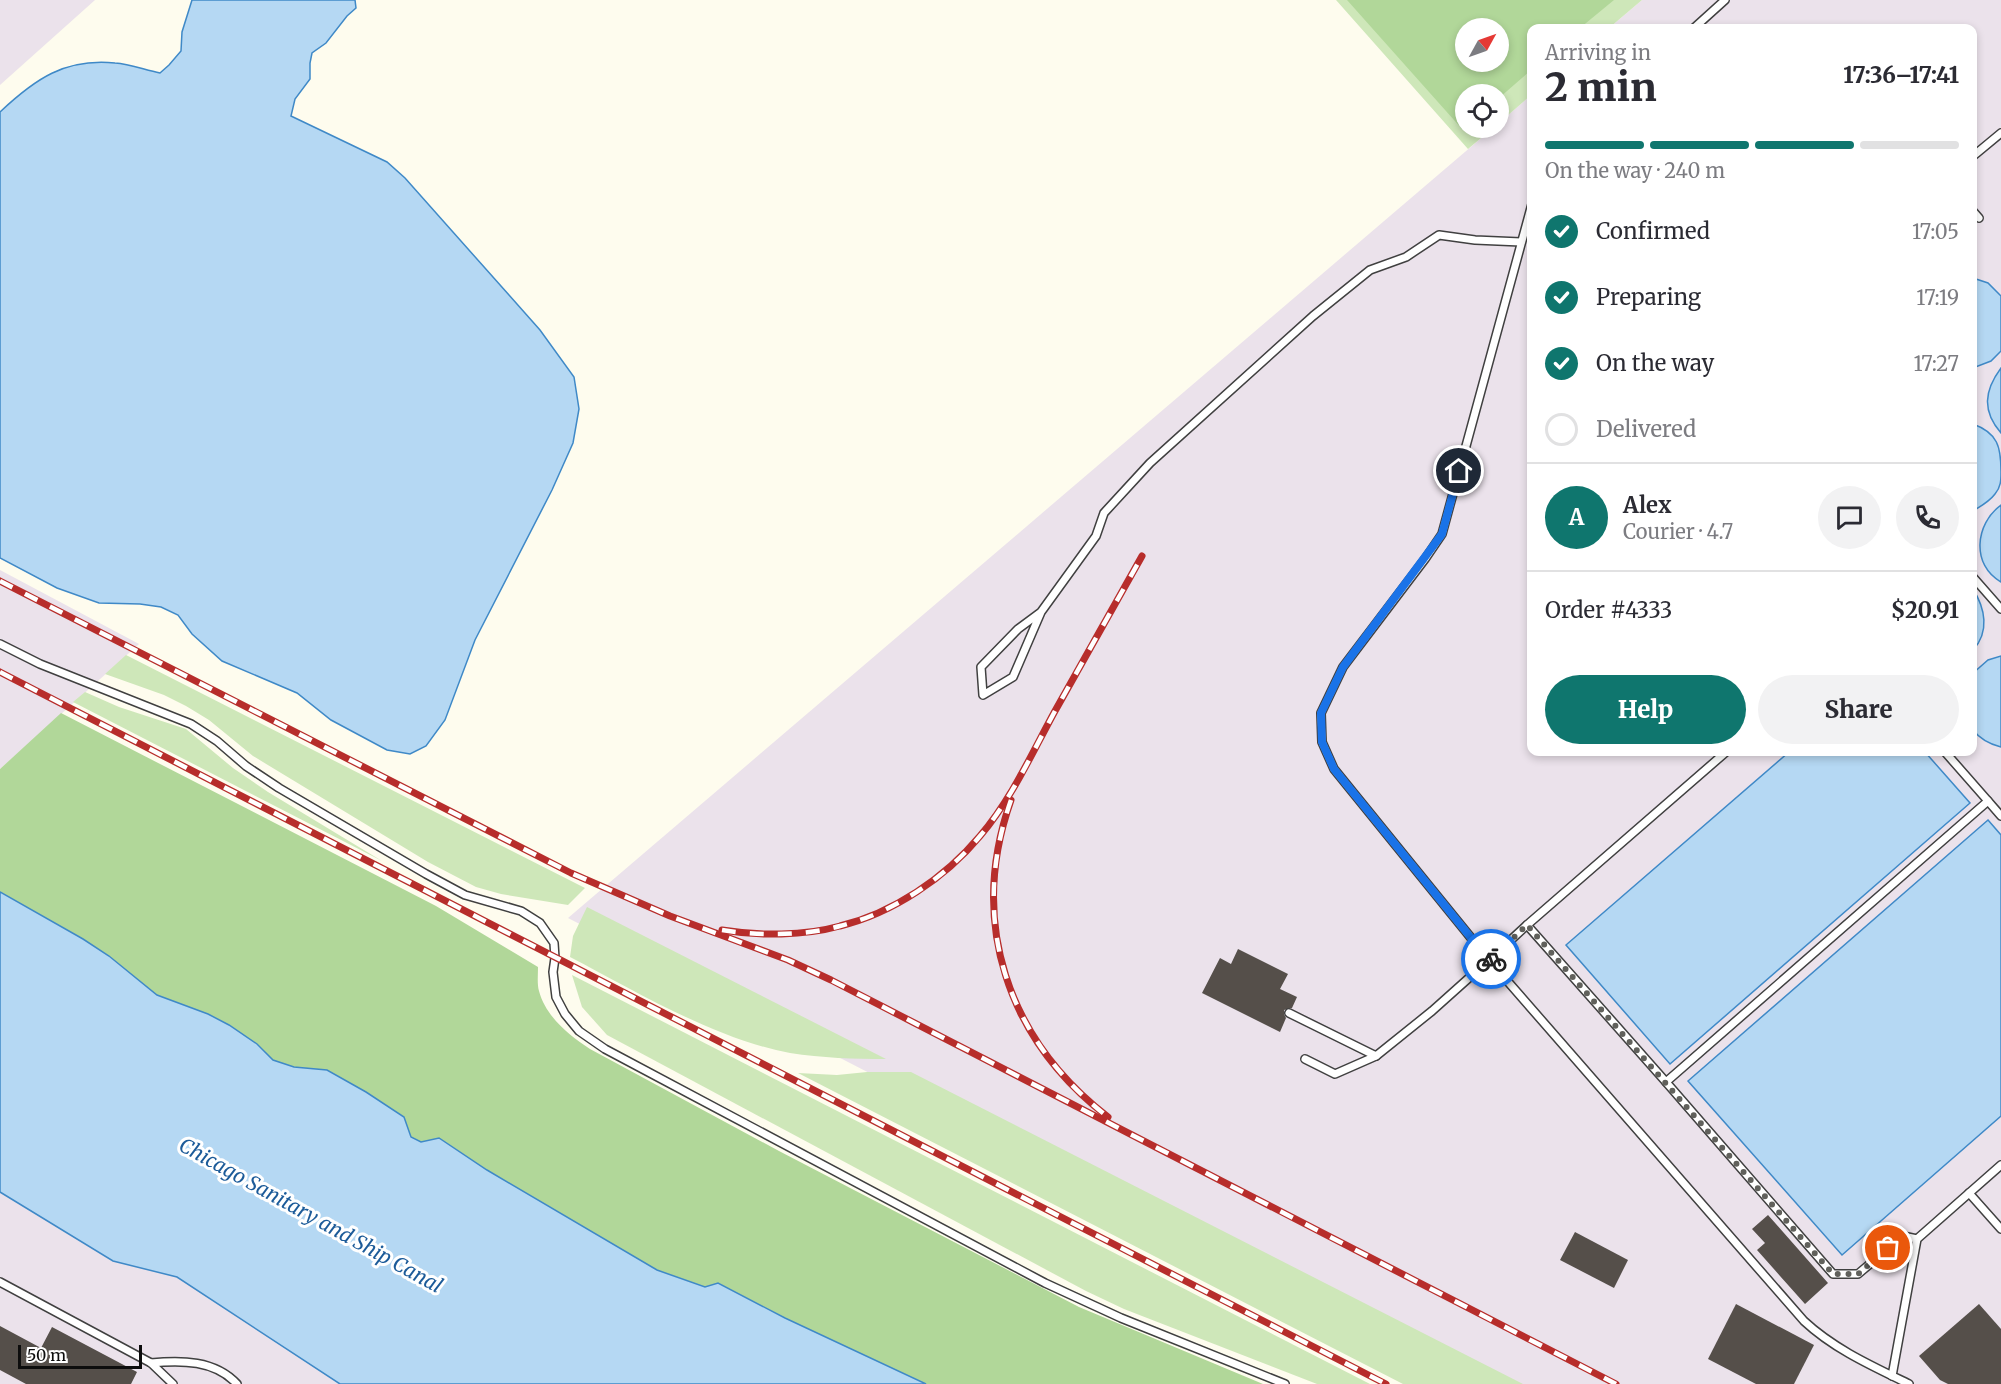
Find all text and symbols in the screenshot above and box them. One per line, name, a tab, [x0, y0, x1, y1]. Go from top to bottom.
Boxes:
north arrow	[1455, 18, 1509, 72]
map controls	[1455, 18, 1509, 138]
text: Arriving in	[1545, 40, 1651, 65]
text: 17:36–17:41	[1843, 61, 1959, 89]
text: 2 min	[1545, 63, 1657, 112]
button: locate	[1455, 84, 1509, 138]
text: On the way · 240 m	[1545, 158, 1725, 183]
icon: check	[1545, 215, 1578, 248]
text: Confirmed	[1596, 217, 1710, 245]
text: 17:05	[1912, 219, 1959, 244]
icon: check	[1545, 281, 1578, 314]
text: Preparing	[1596, 283, 1701, 311]
text: 17:19	[1916, 285, 1959, 310]
icon: check	[1545, 347, 1578, 380]
text: On the way	[1596, 349, 1714, 377]
text: 17:27	[1913, 351, 1959, 376]
text: Delivered	[1596, 415, 1696, 443]
pin	[1433, 445, 1484, 496]
icon: home	[1442, 454, 1475, 487]
button: chat	[1818, 486, 1881, 549]
button: phone	[1896, 486, 1959, 549]
text: Alex	[1623, 491, 1672, 519]
text: A	[1569, 503, 1584, 531]
text: Courier · 4.7	[1623, 519, 1733, 544]
text: Order #4333	[1545, 596, 1672, 624]
text: $20.91	[1891, 596, 1959, 624]
button: Help	[1545, 675, 1746, 744]
button: Share	[1758, 675, 1959, 744]
courier	[1461, 929, 1521, 989]
icon: bike	[1475, 943, 1508, 976]
water label: Chicago Sanitary and Ship Canal	[175, 1132, 447, 1298]
pin	[1862, 1222, 1913, 1273]
icon: bag	[1871, 1231, 1904, 1264]
scale bar	[18, 1342, 142, 1370]
text: 50 m	[27, 1345, 66, 1365]

